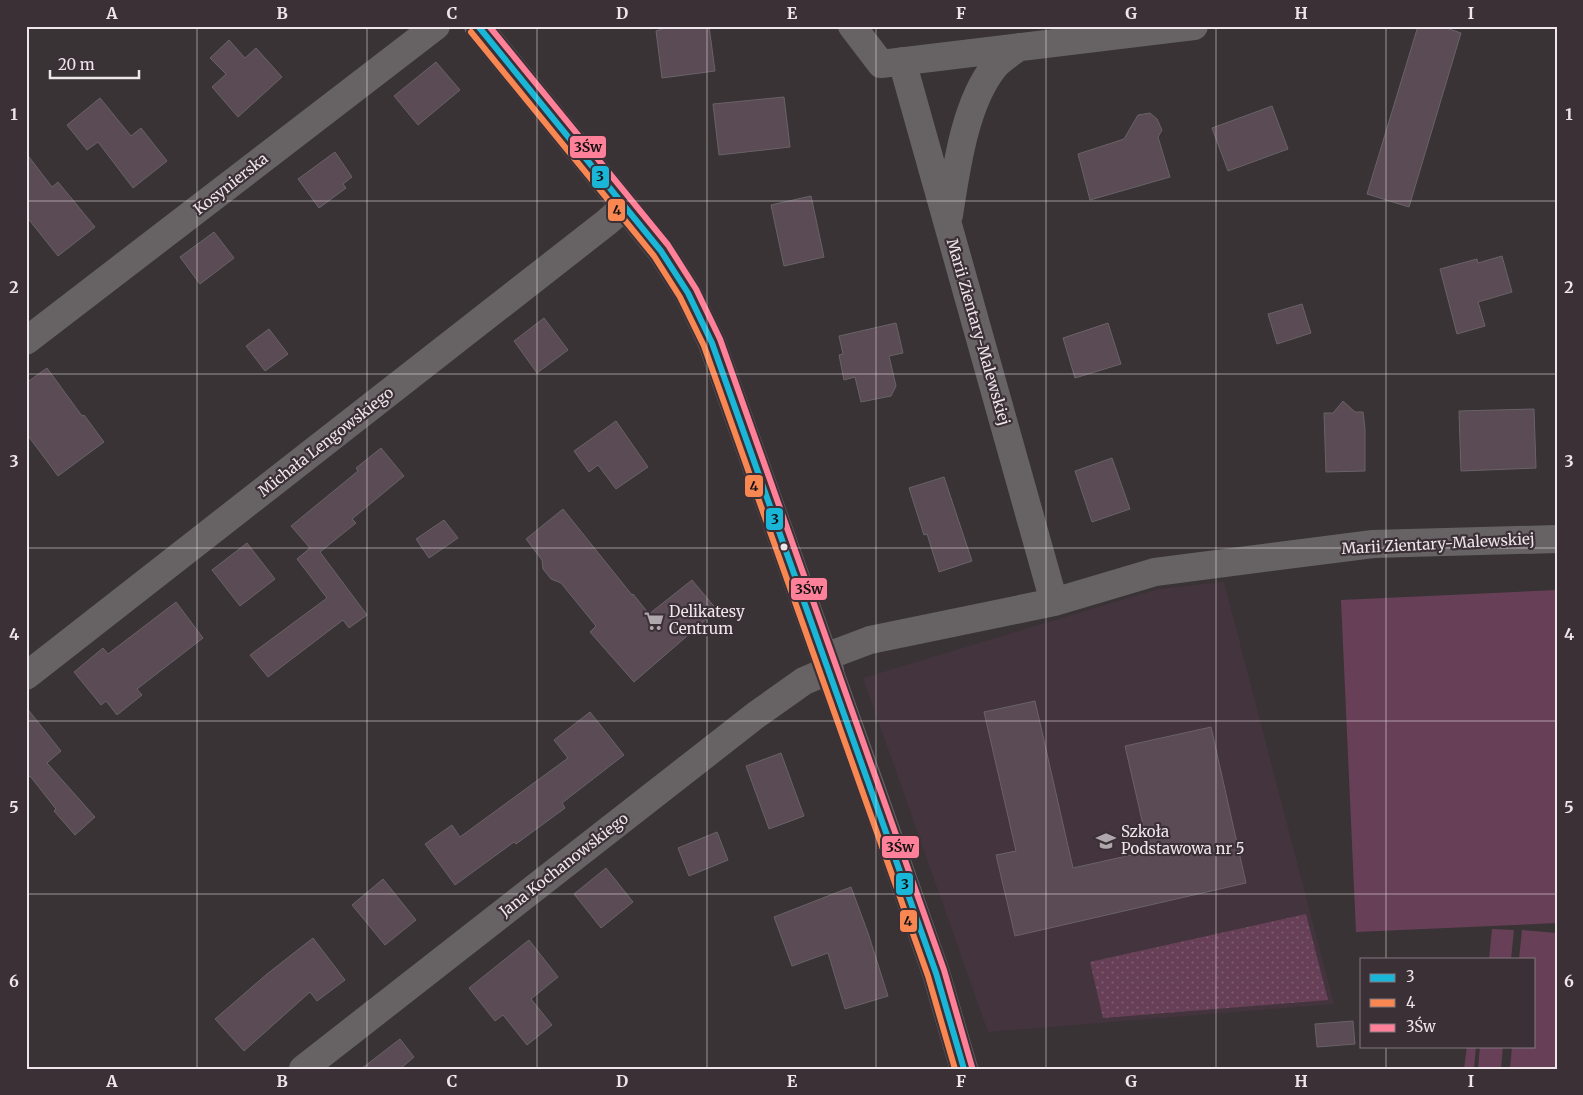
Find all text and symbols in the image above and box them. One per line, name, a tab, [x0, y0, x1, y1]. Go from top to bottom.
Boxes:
text: A	[105, 3, 118, 23]
text: B	[276, 3, 288, 23]
text: C	[447, 3, 457, 23]
text: D	[616, 3, 628, 23]
text: E	[787, 3, 798, 23]
text: F	[956, 3, 966, 23]
text: G	[1125, 3, 1137, 23]
text: H	[1294, 3, 1308, 23]
text: I	[1468, 3, 1474, 23]
scale bar	[50, 48, 139, 80]
text: 20 m	[58, 55, 95, 74]
text: 1	[10, 104, 18, 124]
text: 1	[1565, 104, 1573, 124]
line badge: 3Św	[569, 135, 607, 159]
text: 3Św	[574, 138, 603, 156]
street label: Kosynierska	[190, 149, 272, 219]
line badge: 3	[591, 165, 610, 189]
text: 3	[596, 167, 604, 185]
line badge: 4	[607, 198, 626, 222]
text: 4	[613, 201, 622, 219]
street label: Marii Zientary-Malewskiej	[943, 236, 1014, 427]
text: 2	[9, 277, 19, 297]
text: 2	[1564, 277, 1574, 297]
street label: Michała Lengowskiego	[254, 383, 397, 500]
text: 3	[9, 451, 19, 471]
text: 3	[1564, 451, 1574, 471]
line badge: 4	[744, 474, 764, 498]
text: 4	[750, 477, 759, 495]
line badge: 3	[765, 507, 784, 531]
text: 3	[771, 510, 779, 528]
street label: Marii Zientary-Malewskiej	[1341, 529, 1535, 558]
unlabelled marker	[779, 542, 789, 552]
line badge: 3Św	[790, 577, 828, 601]
text: 3Św	[795, 580, 824, 598]
place label: Delikatesy Centrum	[669, 602, 745, 638]
supermarket icon: Delikatesy Centrum	[643, 610, 665, 632]
text: 4	[9, 624, 19, 644]
text: 4	[1564, 624, 1574, 644]
text: 5	[9, 797, 19, 817]
text: 5	[1564, 797, 1574, 817]
street label: Jana Kochanowskiego	[495, 808, 632, 921]
place label: Szkoła Podstawowa nr 5	[1121, 822, 1244, 858]
school or university icon: Szkoła Podstawowa nr 5	[1095, 830, 1117, 852]
line badge: 3Św	[881, 835, 920, 859]
text: 3Św	[886, 838, 915, 856]
line badge: 3	[895, 872, 914, 896]
text: 3	[901, 875, 909, 893]
line badge: 4	[899, 909, 918, 933]
text: 4	[904, 912, 913, 930]
legend	[1360, 958, 1536, 1048]
text: 3	[1406, 967, 1415, 986]
text: 6	[9, 971, 19, 991]
text: 6	[1564, 971, 1574, 991]
text: 4	[1406, 993, 1415, 1012]
text: 3Św	[1406, 1016, 1436, 1036]
text: A	[105, 1071, 118, 1091]
text: B	[276, 1071, 288, 1091]
text: C	[447, 1071, 457, 1091]
text: D	[616, 1071, 628, 1091]
text: E	[787, 1071, 798, 1091]
text: F	[956, 1071, 966, 1091]
text: G	[1125, 1071, 1137, 1091]
text: H	[1294, 1071, 1308, 1091]
text: I	[1468, 1071, 1474, 1091]

